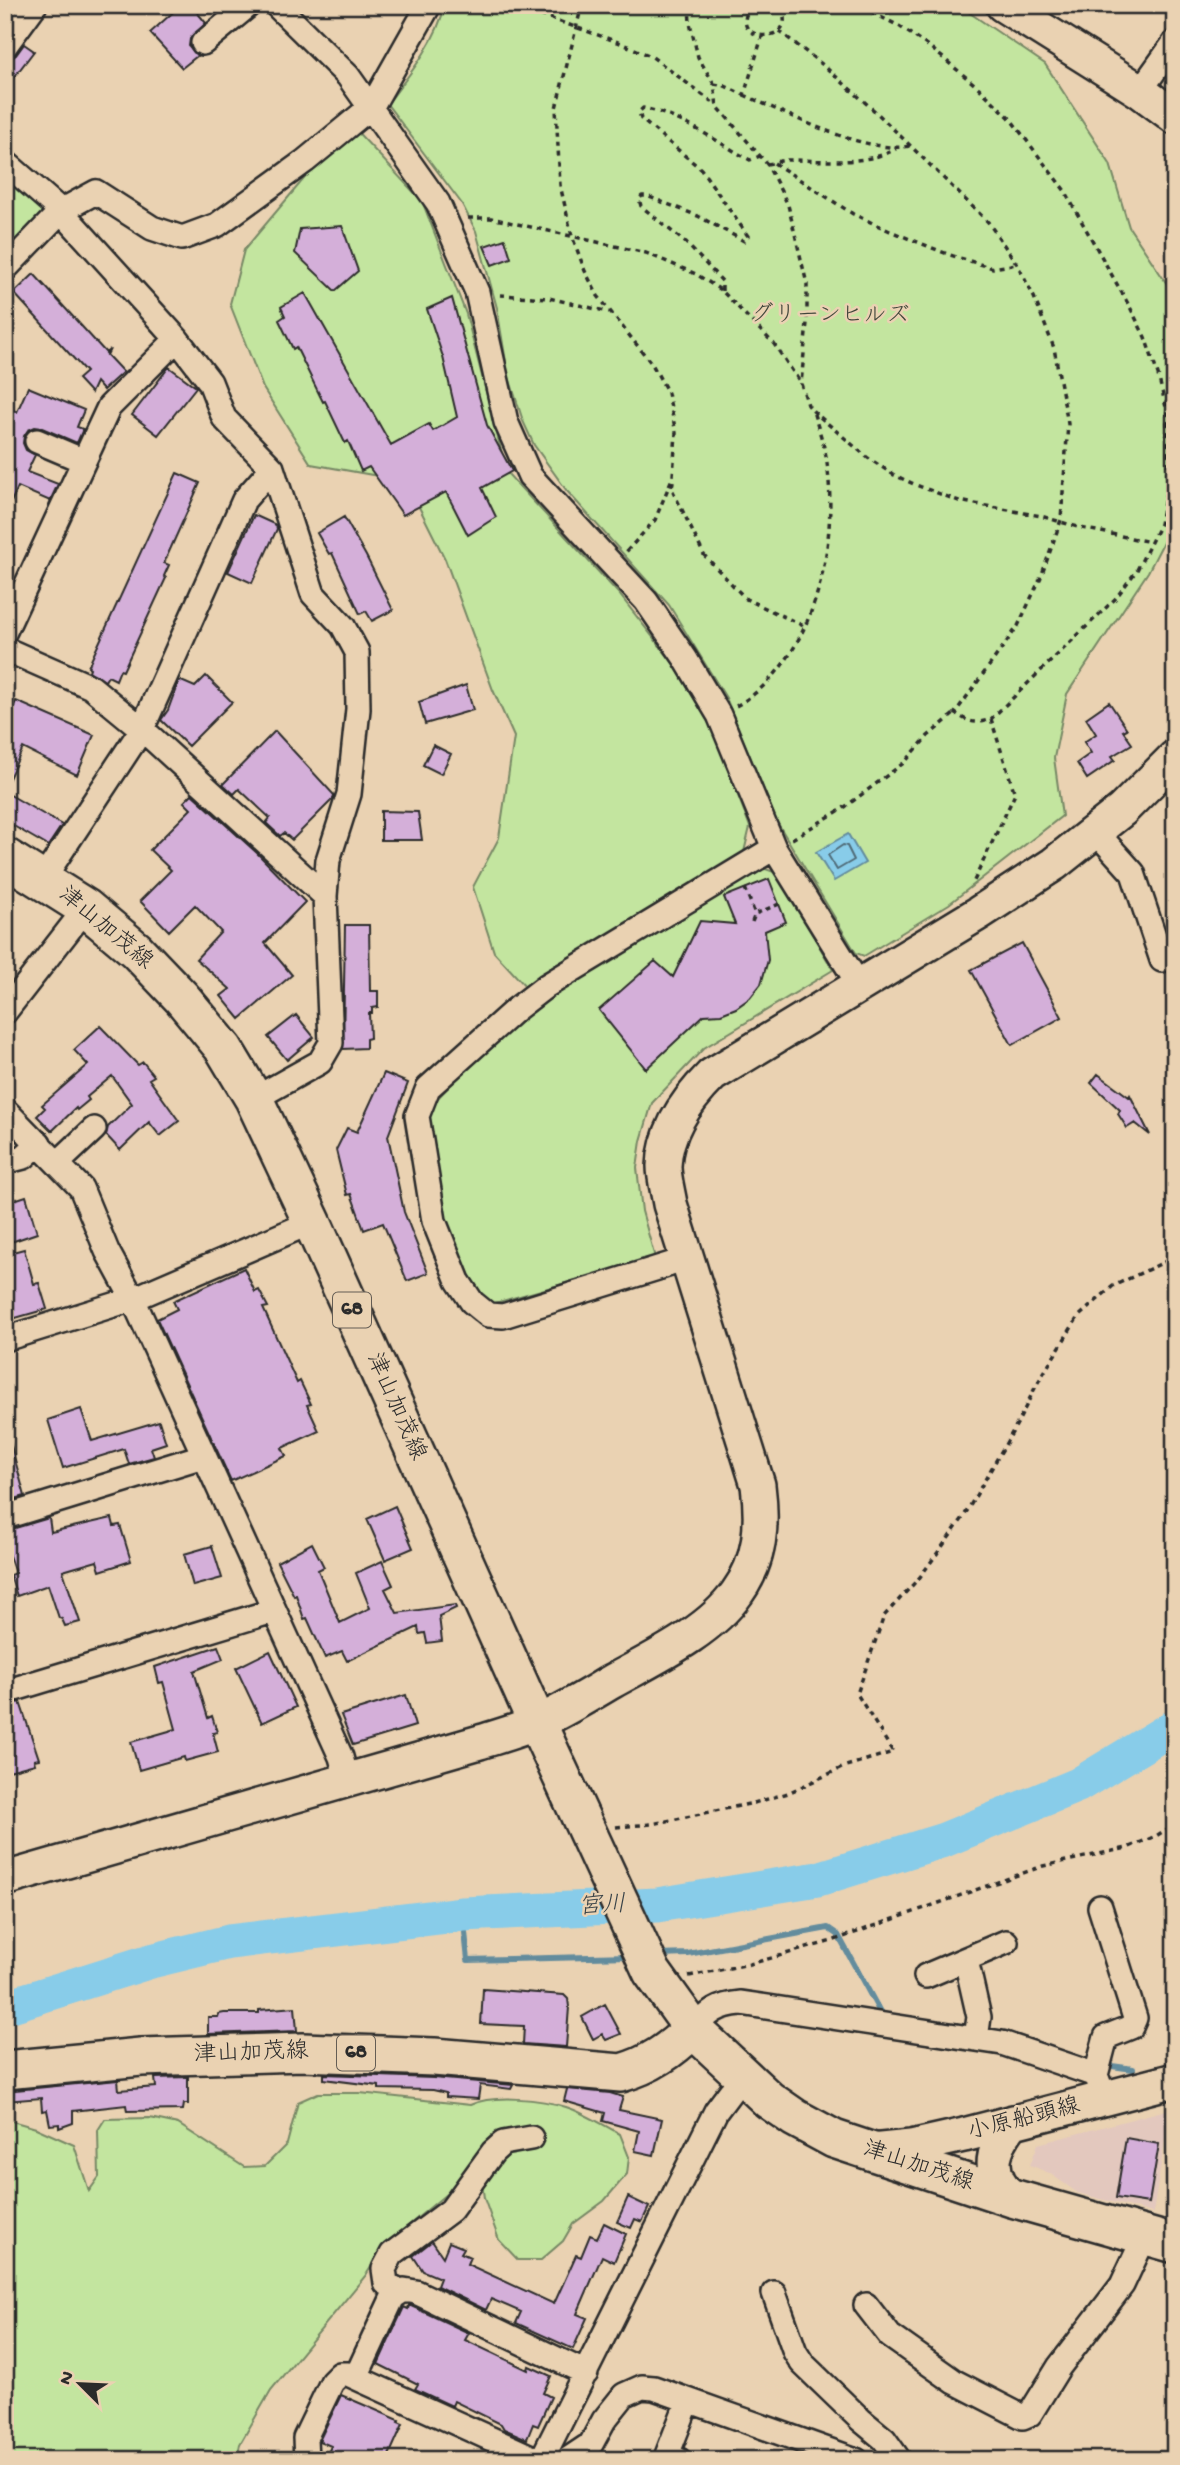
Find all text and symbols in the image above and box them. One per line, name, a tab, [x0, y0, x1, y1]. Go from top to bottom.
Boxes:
park label: グリーンヒルズ	[750, 302, 910, 330]
street label: 津山加茂線	[52, 881, 158, 976]
road number: 68	[333, 1292, 371, 1328]
street label: 津山加茂線	[359, 1349, 432, 1465]
water label: 宮川	[577, 1890, 627, 1923]
road number: 68	[337, 2036, 375, 2070]
street label: 津山加茂線	[193, 2038, 309, 2069]
street label: 小原船頭線	[965, 2092, 1083, 2147]
street label: 津山加茂線	[859, 2135, 977, 2198]
north arrow	[46, 2350, 116, 2420]
text: N	[55, 2368, 81, 2389]

